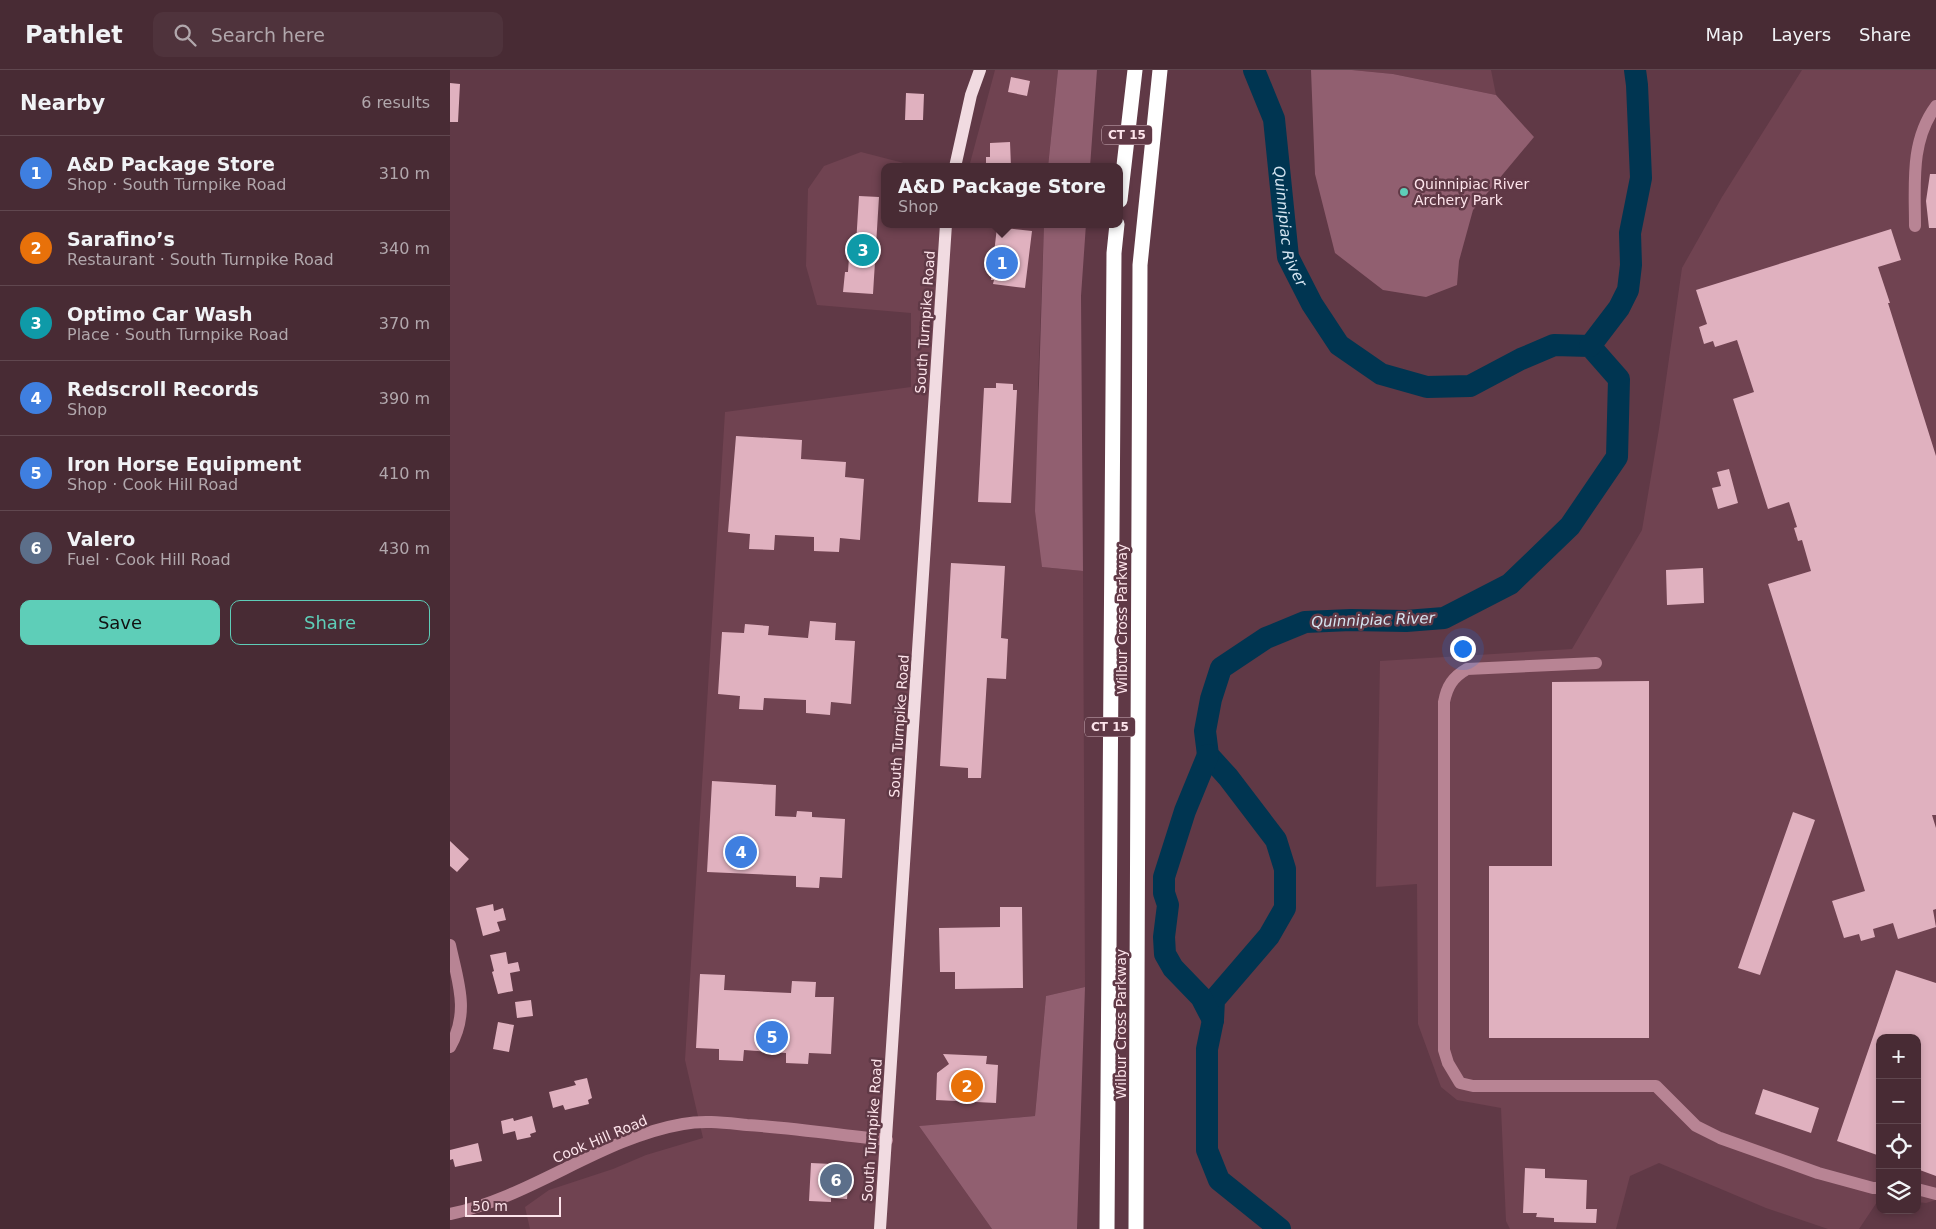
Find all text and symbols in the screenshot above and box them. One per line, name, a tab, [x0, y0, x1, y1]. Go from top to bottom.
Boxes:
search box	[153, 12, 503, 57]
text: Pathlet	[25, 21, 123, 49]
icon: search	[171, 21, 199, 49]
text: Search here	[211, 24, 325, 46]
text: Map	[1705, 24, 1743, 45]
text: Layers	[1771, 24, 1831, 45]
text: Share	[1859, 24, 1911, 45]
text: Nearby	[20, 91, 105, 115]
text: 6 results	[361, 93, 430, 112]
road number: CT 15	[1102, 126, 1152, 144]
text: A&D Package Store	[67, 153, 275, 175]
popup	[881, 163, 1123, 228]
text: 1	[30, 164, 42, 183]
text: 310 m	[379, 164, 430, 183]
water label: Quinnipiac River	[1270, 165, 1311, 290]
text: Shop · South Turnpike Road	[67, 175, 286, 194]
text: A&D Package Store	[898, 175, 1106, 197]
place label: Quinnipiac River Archery Park	[1414, 176, 1529, 208]
marker: Quinnipiac River Archery Park	[1398, 186, 1410, 198]
text: Shop	[898, 197, 938, 216]
text: Sarafino’s	[67, 228, 175, 250]
pin: 3	[847, 231, 879, 269]
text: 2	[30, 239, 42, 258]
text: 340 m	[379, 239, 430, 258]
pin: 1	[986, 244, 1018, 282]
text: Restaurant · South Turnpike Road	[67, 250, 334, 269]
street label: South Turnpike Road	[912, 250, 938, 394]
text: Optimo Car Wash	[67, 303, 253, 325]
text: 3	[30, 314, 42, 333]
text: 370 m	[379, 314, 430, 333]
text: Place · South Turnpike Road	[67, 325, 289, 344]
text: Redscroll Records	[67, 378, 259, 400]
text: 4	[30, 389, 42, 408]
text: 390 m	[379, 389, 430, 408]
text: Shop	[67, 400, 107, 419]
text: Iron Horse Equipment	[67, 453, 301, 475]
text: 5	[30, 464, 42, 483]
text: 410 m	[379, 464, 430, 483]
text: Shop · Cook Hill Road	[67, 475, 238, 494]
text: Valero	[67, 528, 135, 550]
text: 6	[30, 539, 42, 558]
text: 430 m	[379, 539, 430, 558]
street label: Wilbur Cross Parkway	[1114, 544, 1130, 694]
text: Fuel · Cook Hill Road	[67, 550, 231, 569]
button: Save	[20, 600, 220, 645]
button: Share	[230, 600, 430, 645]
water label: Quinnipiac River	[1311, 609, 1436, 631]
your location	[1450, 636, 1476, 662]
street label: South Turnpike Road	[886, 654, 912, 798]
road number: CT 15	[1085, 718, 1135, 736]
pin: 4	[725, 833, 757, 871]
street label: Wilbur Cross Parkway	[1113, 949, 1129, 1099]
pin: 5	[756, 1018, 788, 1056]
map controls	[1876, 1034, 1921, 1214]
button: +	[1876, 1034, 1921, 1079]
street label: South Turnpike Road	[859, 1058, 885, 1202]
pin: 2	[951, 1067, 983, 1105]
button: −	[1876, 1079, 1921, 1124]
street label: Cook Hill Road	[550, 1112, 650, 1166]
button: locate	[1876, 1124, 1921, 1169]
pin: 6	[820, 1161, 852, 1199]
button: layers	[1876, 1169, 1921, 1214]
scale bar	[465, 1194, 561, 1217]
text: 50 m	[472, 1198, 508, 1214]

